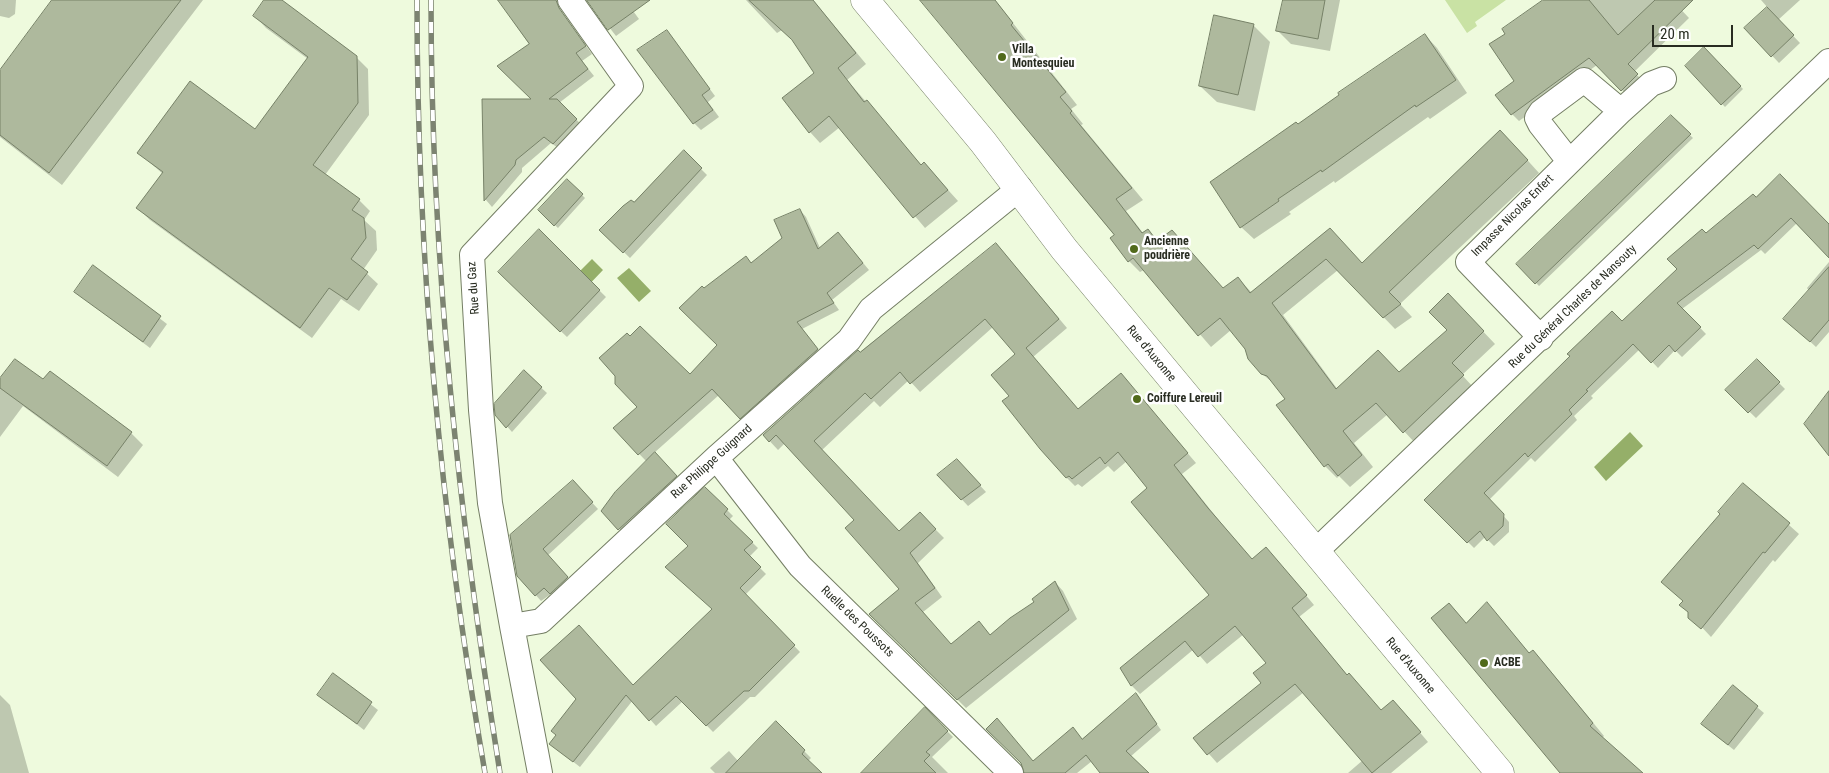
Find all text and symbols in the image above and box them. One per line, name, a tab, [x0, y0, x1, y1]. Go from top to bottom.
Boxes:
scale bar	[1654, 15, 1735, 47]
text: 20 m	[1660, 25, 1690, 43]
place label: Villa Montesquieu	[1012, 43, 1074, 71]
marker: Villa Montesquieu	[996, 51, 1008, 63]
street label: Impasse Nicolas Enfert	[1469, 172, 1557, 260]
place label: Ancienne poudrière	[1144, 235, 1190, 263]
street label: Rue du Général Charles de Nansouty	[1506, 242, 1640, 372]
marker: Ancienne poudrière	[1128, 243, 1140, 255]
street label: Rue du Gaz	[465, 261, 483, 315]
street label: Rue d'Auxonne	[1123, 323, 1179, 385]
place label: Coiffure Lereuil	[1147, 392, 1222, 406]
marker: Coiffure Lereuil	[1131, 393, 1143, 405]
street label: Rue Philippe Guignard	[669, 422, 755, 502]
street label: Ruelle des Poussots	[818, 584, 896, 660]
street label: Rue d'Auxonne	[1382, 635, 1438, 697]
place label: ACBE	[1494, 656, 1521, 670]
marker: ACBE	[1478, 657, 1490, 669]

